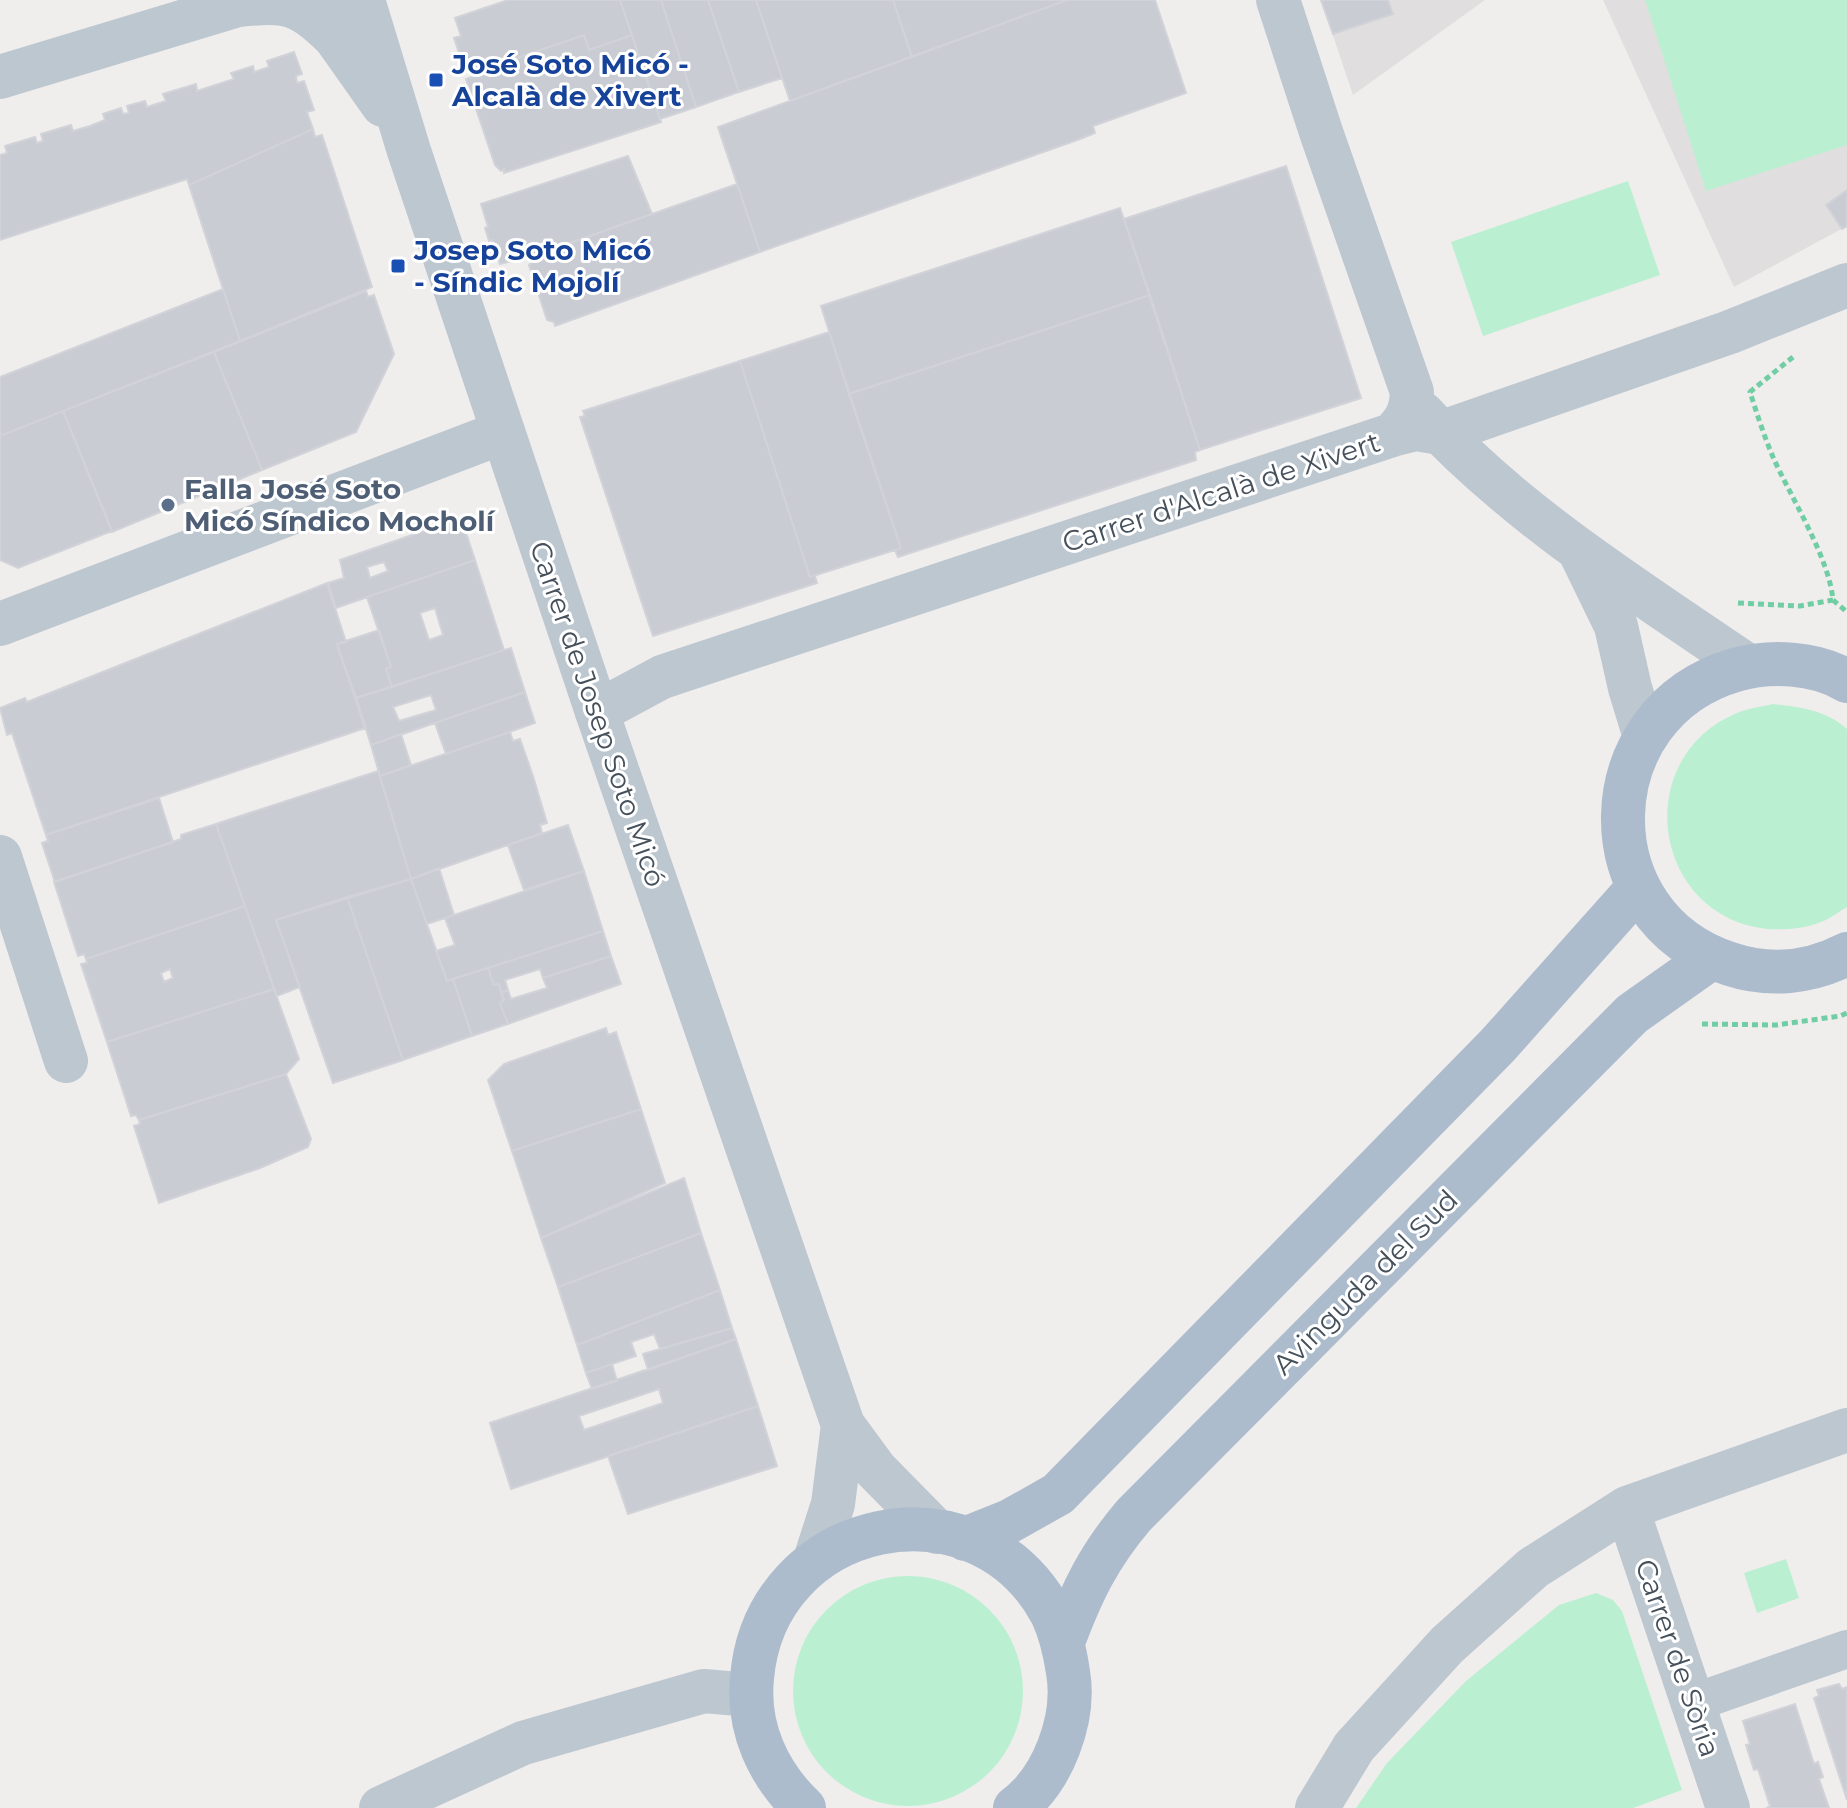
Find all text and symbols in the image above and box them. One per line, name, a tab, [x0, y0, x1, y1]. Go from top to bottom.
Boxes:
place label: José Soto Micó - Alcalà de Xivert	[451, 47, 689, 113]
marker: José Soto Micó - Alcalà de Xivert	[427, 71, 445, 89]
place label: Josep Soto Micó - Síndic Mojolí	[413, 233, 651, 299]
marker: Josep Soto Micó - Síndic Mojolí	[389, 257, 407, 275]
street label: Carrer d'Alcalà de Xivert	[1058, 425, 1384, 559]
place label: Falla José Soto Micó Síndico Mocholí	[184, 472, 497, 538]
marker: Falla José Soto Micó Síndico Mocholí	[159, 496, 177, 514]
street label: Carrer de Josep Soto Micó	[523, 537, 673, 891]
street label: Avinguda del Sud	[1265, 1182, 1465, 1382]
street label: Carrer de Sòria	[1628, 1555, 1728, 1761]

